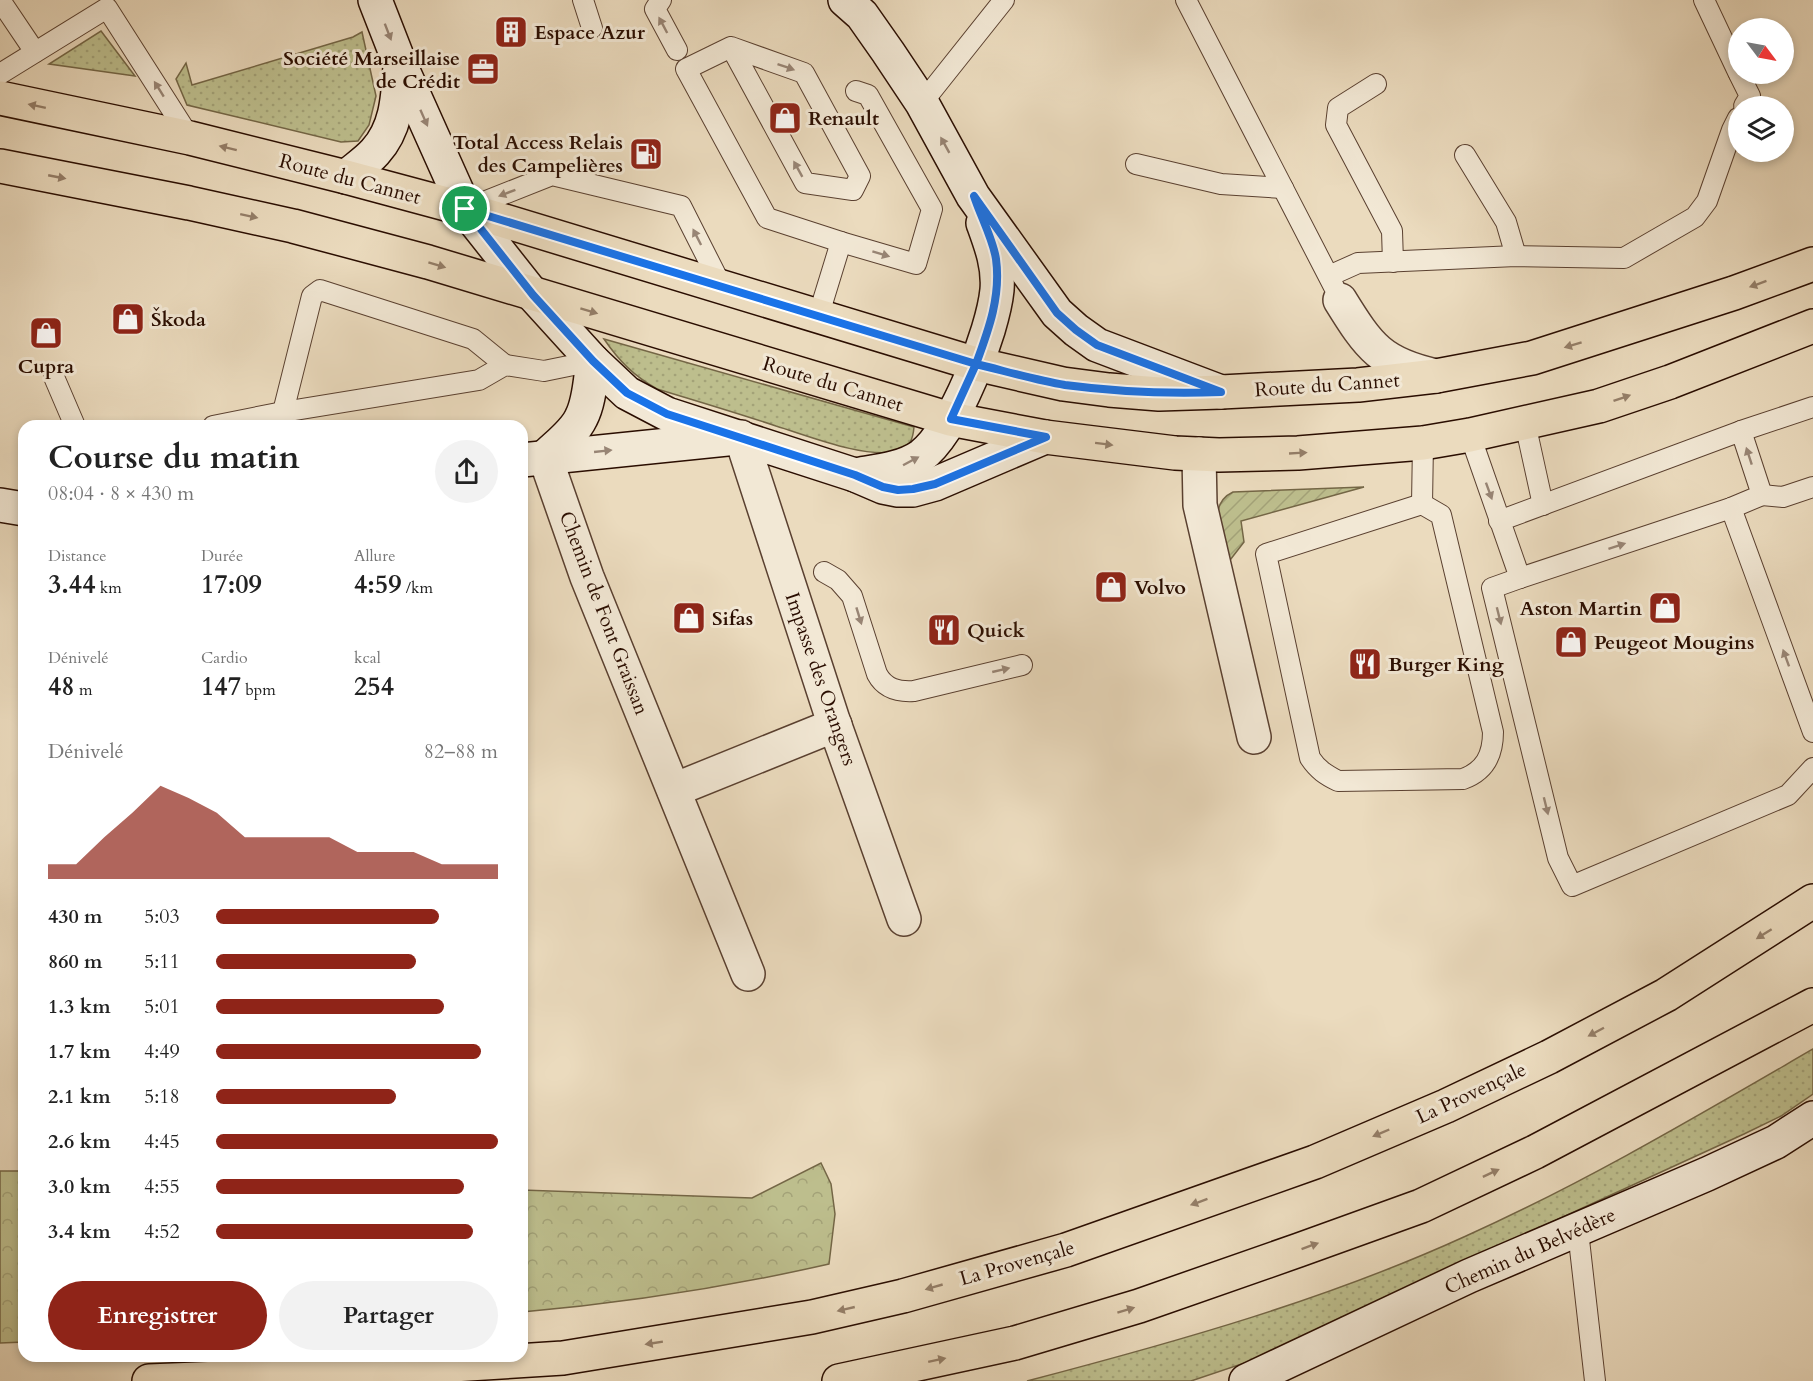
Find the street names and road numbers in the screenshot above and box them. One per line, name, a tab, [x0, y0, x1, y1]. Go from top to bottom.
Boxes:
street label: Route du Cannet	[276, 147, 424, 211]
street label: Route du Cannet	[759, 350, 907, 418]
street label: Route du Cannet	[1253, 366, 1401, 404]
street label: Chemin de Font Graissan	[553, 507, 655, 719]
street label: Impasse des Orangers	[779, 589, 863, 769]
street label: La Provençale	[1412, 1056, 1530, 1130]
street label: Chemin du Belvédère	[1440, 1201, 1620, 1301]
street label: La Provençale	[956, 1234, 1078, 1292]

